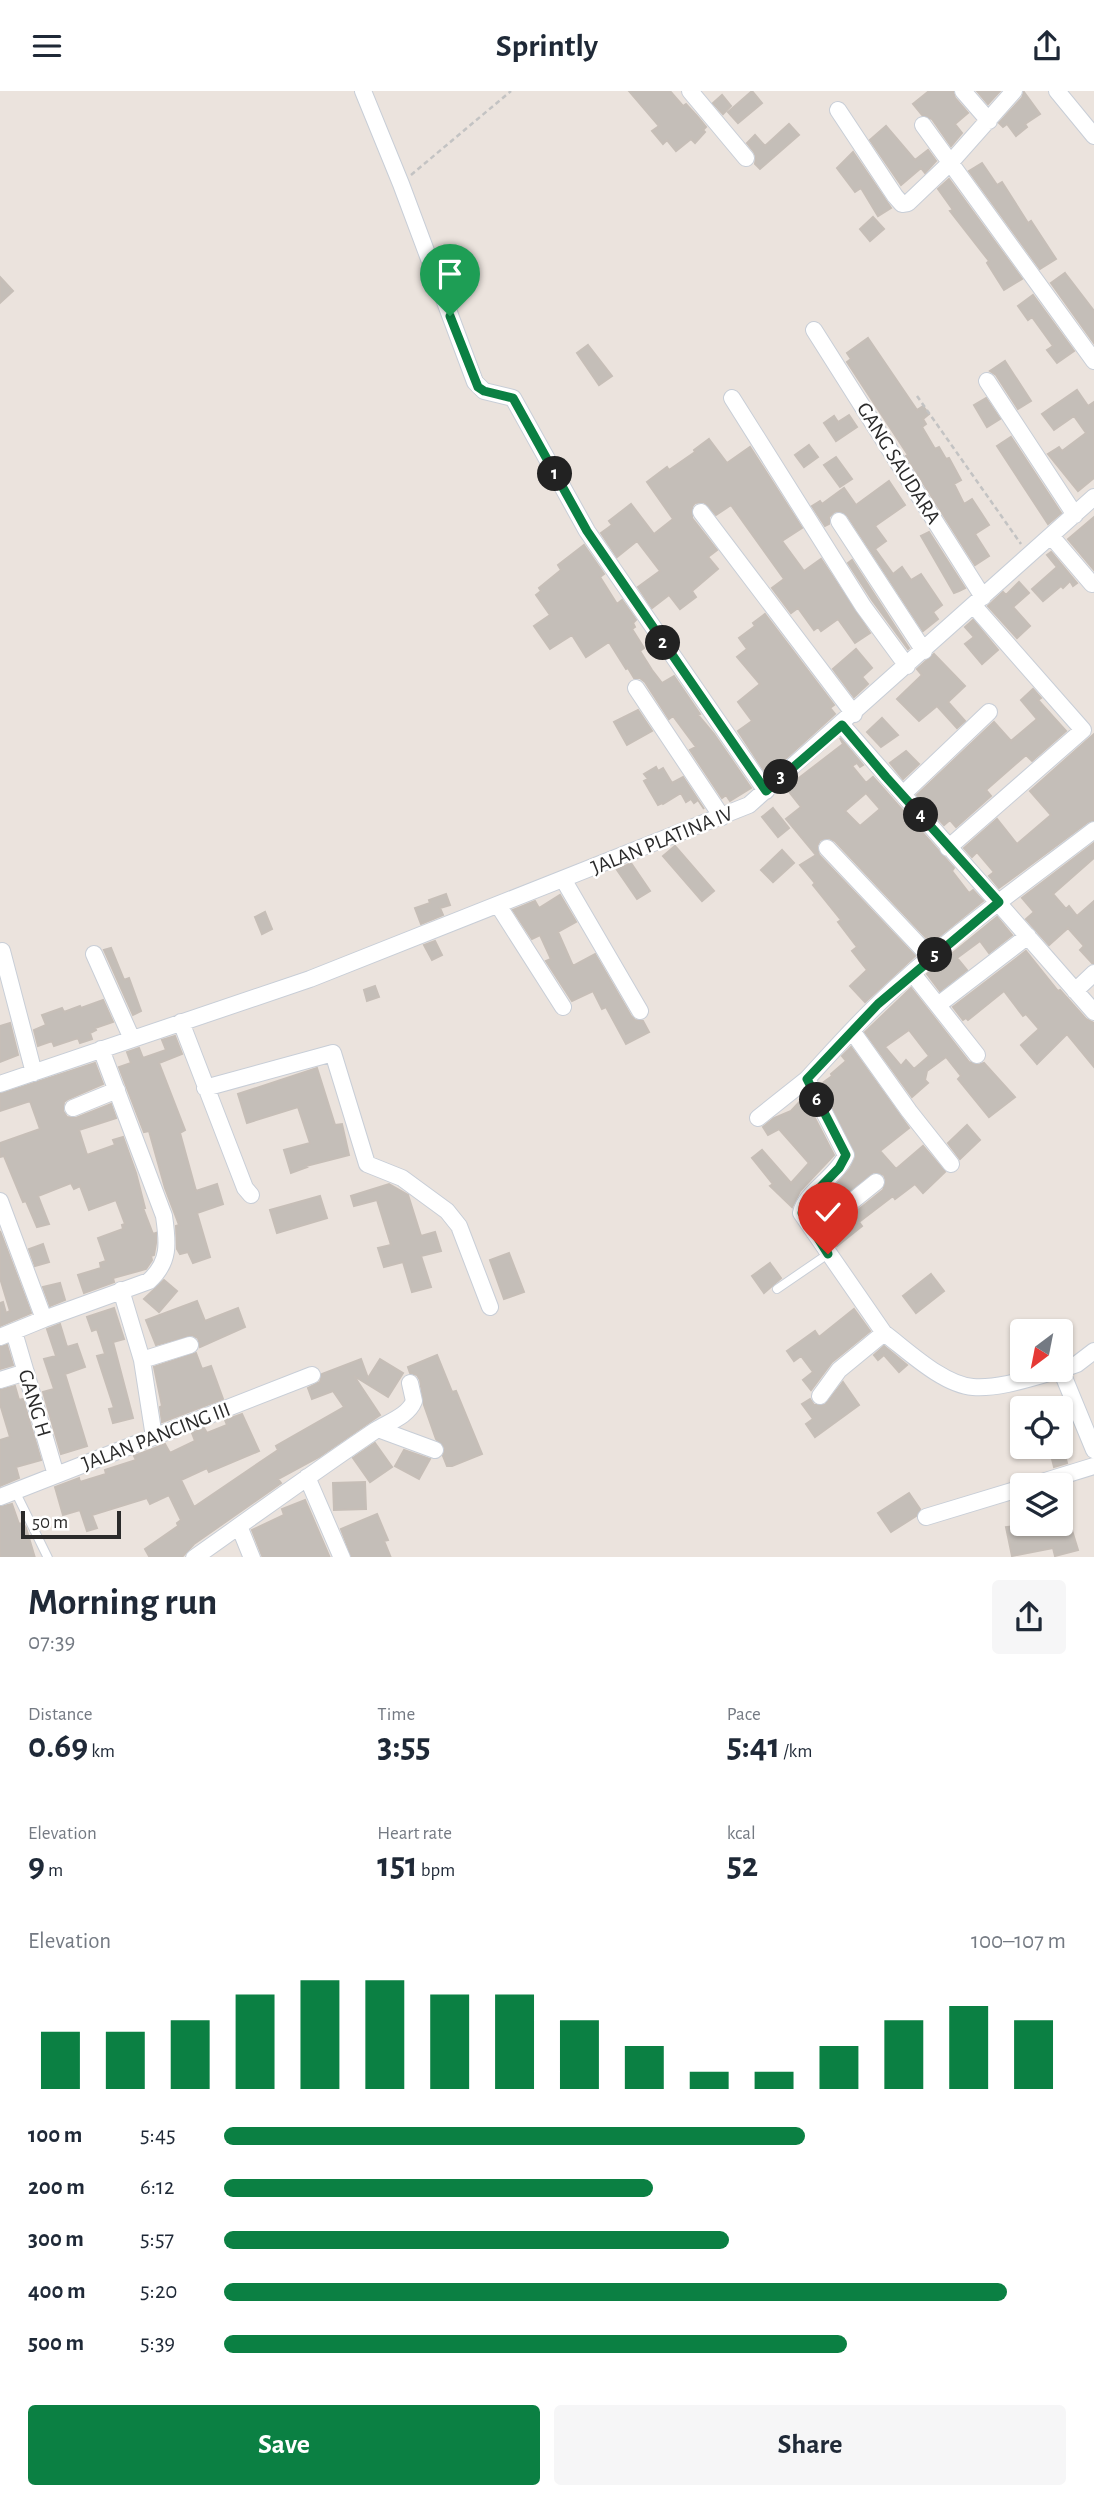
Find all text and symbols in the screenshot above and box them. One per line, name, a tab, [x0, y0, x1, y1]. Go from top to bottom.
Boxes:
icon: menu	[28, 27, 66, 65]
icon: share	[1028, 27, 1066, 65]
text: Sprintly	[496, 30, 598, 62]
pin	[420, 244, 480, 316]
icon: arrive	[431, 255, 469, 293]
street label: GANG SAUDARA	[853, 399, 944, 528]
pin: 1	[538, 457, 572, 491]
text: 1	[551, 464, 558, 483]
pin: 2	[646, 625, 680, 661]
text: 2	[658, 633, 667, 652]
pin: 3	[764, 759, 798, 795]
text: 3	[776, 767, 785, 786]
pin: 4	[904, 797, 939, 833]
street label: JALAN PLATINA IV	[588, 802, 736, 878]
text: 4	[916, 805, 925, 824]
pin: 5	[918, 937, 953, 973]
text: 5	[930, 945, 939, 964]
pin: 6	[800, 1083, 834, 1117]
text: 6	[812, 1090, 821, 1109]
pin	[798, 1182, 858, 1254]
icon: check	[809, 1193, 847, 1231]
north arrow	[1010, 1319, 1073, 1383]
map controls	[1010, 1319, 1073, 1536]
street label: GANG H	[14, 1367, 55, 1439]
button: locate	[1010, 1396, 1073, 1459]
street label: JALAN PANCING III	[79, 1399, 233, 1474]
button: layers	[1010, 1473, 1073, 1536]
scale bar	[21, 1509, 121, 1540]
text: 50 m	[32, 1513, 68, 1532]
button: share	[992, 1580, 1066, 1654]
text: Morning run	[28, 1584, 217, 1622]
text: 07:39	[28, 1631, 75, 1654]
text: Distance	[28, 1705, 92, 1724]
text: Time	[377, 1705, 415, 1724]
text: Pace	[727, 1705, 761, 1724]
text: 0.69	[28, 1729, 88, 1764]
text: 3:55	[377, 1729, 431, 1764]
text: 5:41	[727, 1729, 780, 1764]
text: km	[88, 1742, 115, 1761]
text: /km	[780, 1742, 812, 1761]
text: Elevation	[28, 1824, 97, 1843]
text: Heart rate	[377, 1824, 452, 1843]
text: kcal	[727, 1824, 756, 1843]
text: 9	[28, 1848, 45, 1883]
text: 151	[377, 1848, 418, 1883]
text: 52	[727, 1848, 758, 1883]
text: m	[45, 1861, 63, 1880]
text: bpm	[418, 1861, 455, 1880]
text: Elevation	[28, 1930, 111, 1953]
text: 100–107 m	[971, 1930, 1066, 1953]
text: 100 m	[28, 2124, 82, 2147]
text: 5:45	[140, 2124, 176, 2147]
text: 200 m	[28, 2176, 85, 2199]
text: 6:12	[140, 2176, 174, 2199]
text: 300 m	[28, 2228, 84, 2251]
text: 5:57	[140, 2228, 174, 2251]
text: 400 m	[28, 2280, 86, 2303]
text: 5:20	[140, 2280, 178, 2303]
text: 500 m	[28, 2332, 84, 2355]
text: 5:39	[140, 2332, 175, 2355]
button: Save	[28, 2405, 540, 2485]
button: Share	[554, 2405, 1066, 2485]

